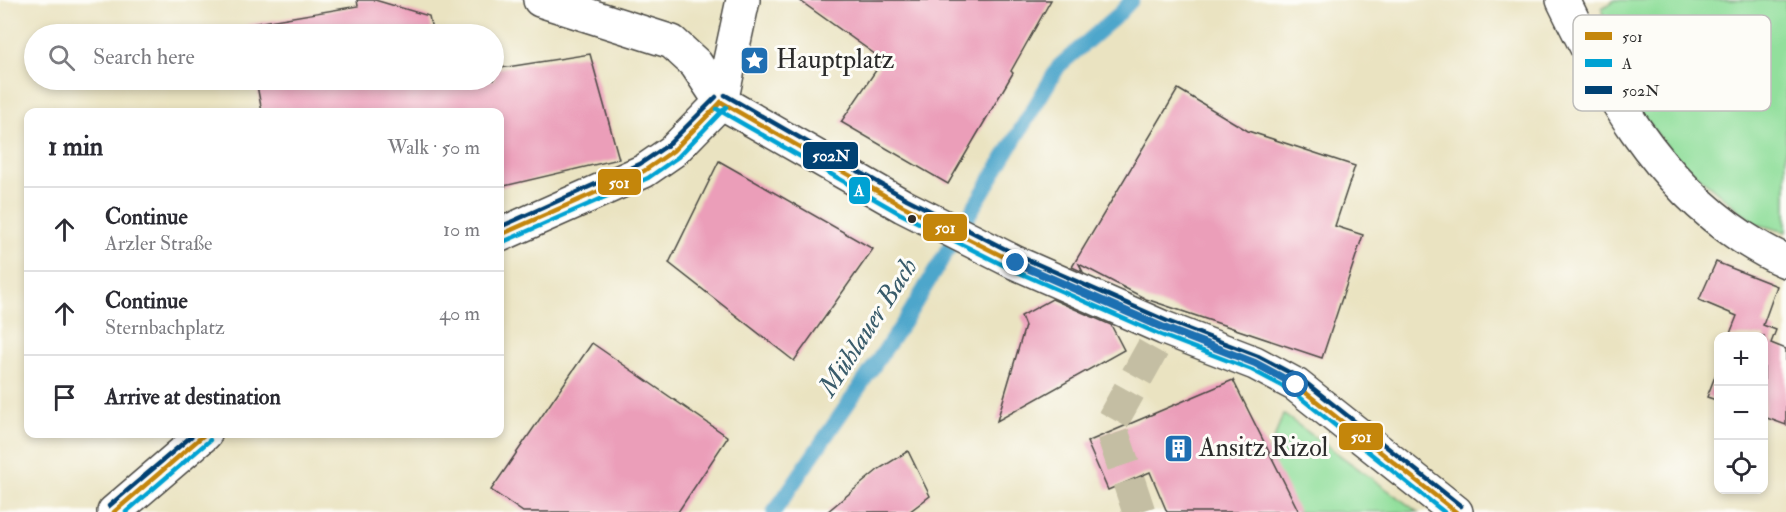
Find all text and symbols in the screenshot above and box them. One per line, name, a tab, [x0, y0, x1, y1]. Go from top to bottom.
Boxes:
legend	[1573, 15, 1771, 111]
search box	[24, 24, 504, 90]
text: 501	[1622, 27, 1643, 47]
icon: search	[45, 41, 78, 74]
text: Search here	[93, 43, 195, 71]
place icon: Hauptplatz	[739, 44, 771, 76]
place label: Hauptplatz	[776, 44, 895, 77]
text: A	[1621, 54, 1632, 74]
text: 502N	[1622, 81, 1660, 101]
text: 1 min	[48, 131, 103, 163]
text: Walk · 50 m	[388, 135, 480, 160]
line badge: 502N	[802, 141, 859, 170]
text: 502N	[812, 146, 850, 166]
line badge: 501	[597, 168, 642, 196]
text: 501	[609, 173, 630, 193]
line badge: A	[848, 176, 871, 205]
text: A	[853, 181, 865, 201]
text: Continue	[105, 203, 188, 231]
icon: ahead	[48, 213, 81, 246]
unlabelled marker	[906, 213, 918, 225]
line badge: 501	[922, 213, 968, 242]
text: 10 m	[443, 217, 480, 242]
text: 501	[935, 218, 956, 238]
text: Arzler Straße	[105, 231, 212, 256]
route end	[1002, 249, 1028, 275]
water label: Mühlauer Bach	[810, 252, 925, 404]
text: Continue	[105, 287, 188, 315]
icon: ahead	[48, 297, 81, 330]
text: 40 m	[439, 301, 480, 326]
text: Sternbachplatz	[105, 315, 225, 340]
map controls	[1714, 332, 1768, 494]
button: +	[1714, 332, 1768, 386]
route start	[1282, 371, 1308, 397]
icon: arrive	[48, 381, 81, 414]
text: Arrive at destination	[105, 383, 281, 411]
button: −	[1714, 386, 1768, 440]
line badge: 501	[1338, 422, 1384, 451]
text: 501	[1351, 427, 1372, 447]
building icon: Ansitz Rizol	[1162, 432, 1194, 464]
place label: Ansitz Rizol	[1198, 432, 1329, 464]
button: locate	[1714, 440, 1768, 494]

